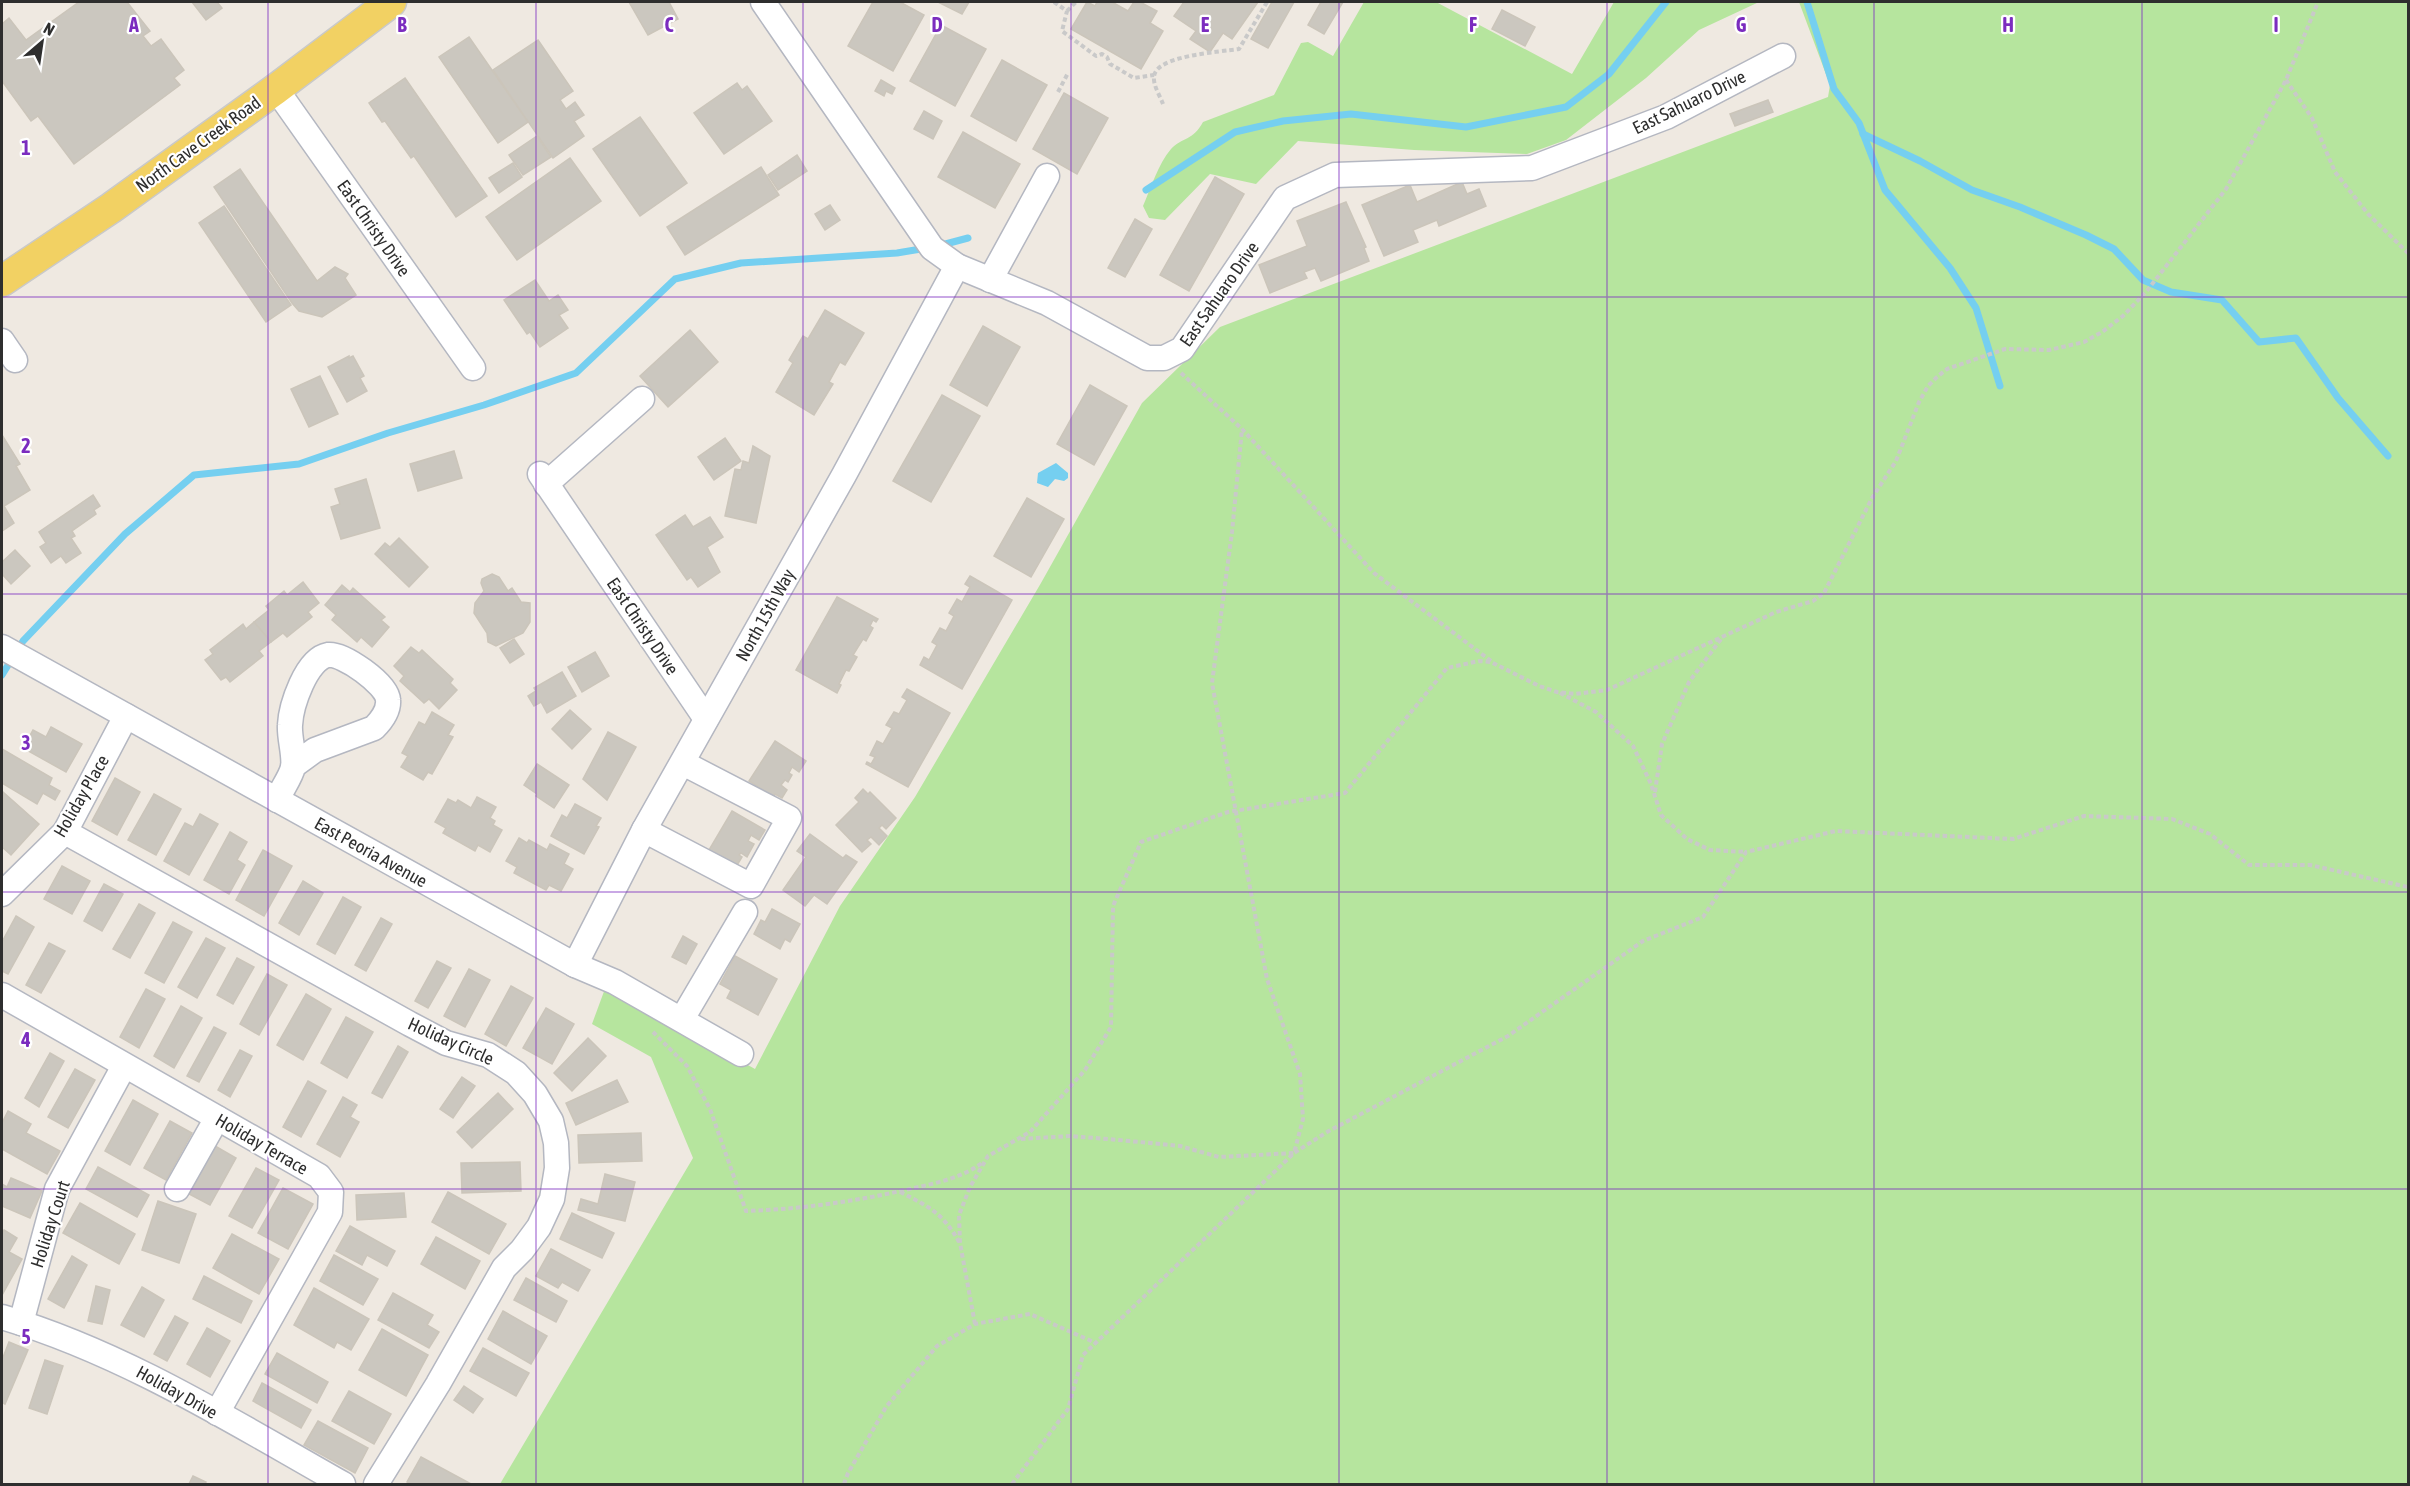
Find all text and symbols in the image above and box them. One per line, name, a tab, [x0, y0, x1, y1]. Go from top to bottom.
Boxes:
north arrow	[12, 12, 72, 72]
text: A	[128, 13, 139, 36]
text: B	[397, 13, 407, 36]
text: C	[665, 13, 674, 36]
text: D	[931, 13, 943, 36]
text: E	[1201, 13, 1210, 36]
text: F	[1469, 13, 1477, 36]
text: G	[1736, 13, 1747, 36]
text: H	[2002, 13, 2014, 36]
text: I	[2273, 13, 2279, 36]
text: N	[41, 19, 58, 39]
street label: East Sahuaro Drive	[1629, 66, 1749, 138]
street label: North Cave Creek Road	[131, 92, 265, 196]
text: 1	[21, 136, 31, 159]
street label: East Christy Drive	[333, 176, 415, 280]
street label: East Sahuaro Drive	[1175, 238, 1263, 350]
text: 2	[21, 434, 31, 457]
street label: North 15th Way	[731, 565, 799, 665]
street label: East Christy Drive	[603, 573, 683, 679]
text: 3	[21, 731, 31, 754]
street label: Holiday Place	[49, 751, 113, 841]
street label: East Peoria Avenue	[311, 812, 431, 892]
street label: Holiday Circle	[405, 1013, 497, 1069]
text: 4	[20, 1028, 31, 1051]
street label: Holiday Terrace	[212, 1109, 312, 1179]
street label: Holiday Court	[26, 1178, 74, 1270]
text: 5	[21, 1325, 31, 1348]
street label: Holiday Drive	[133, 1361, 221, 1423]

